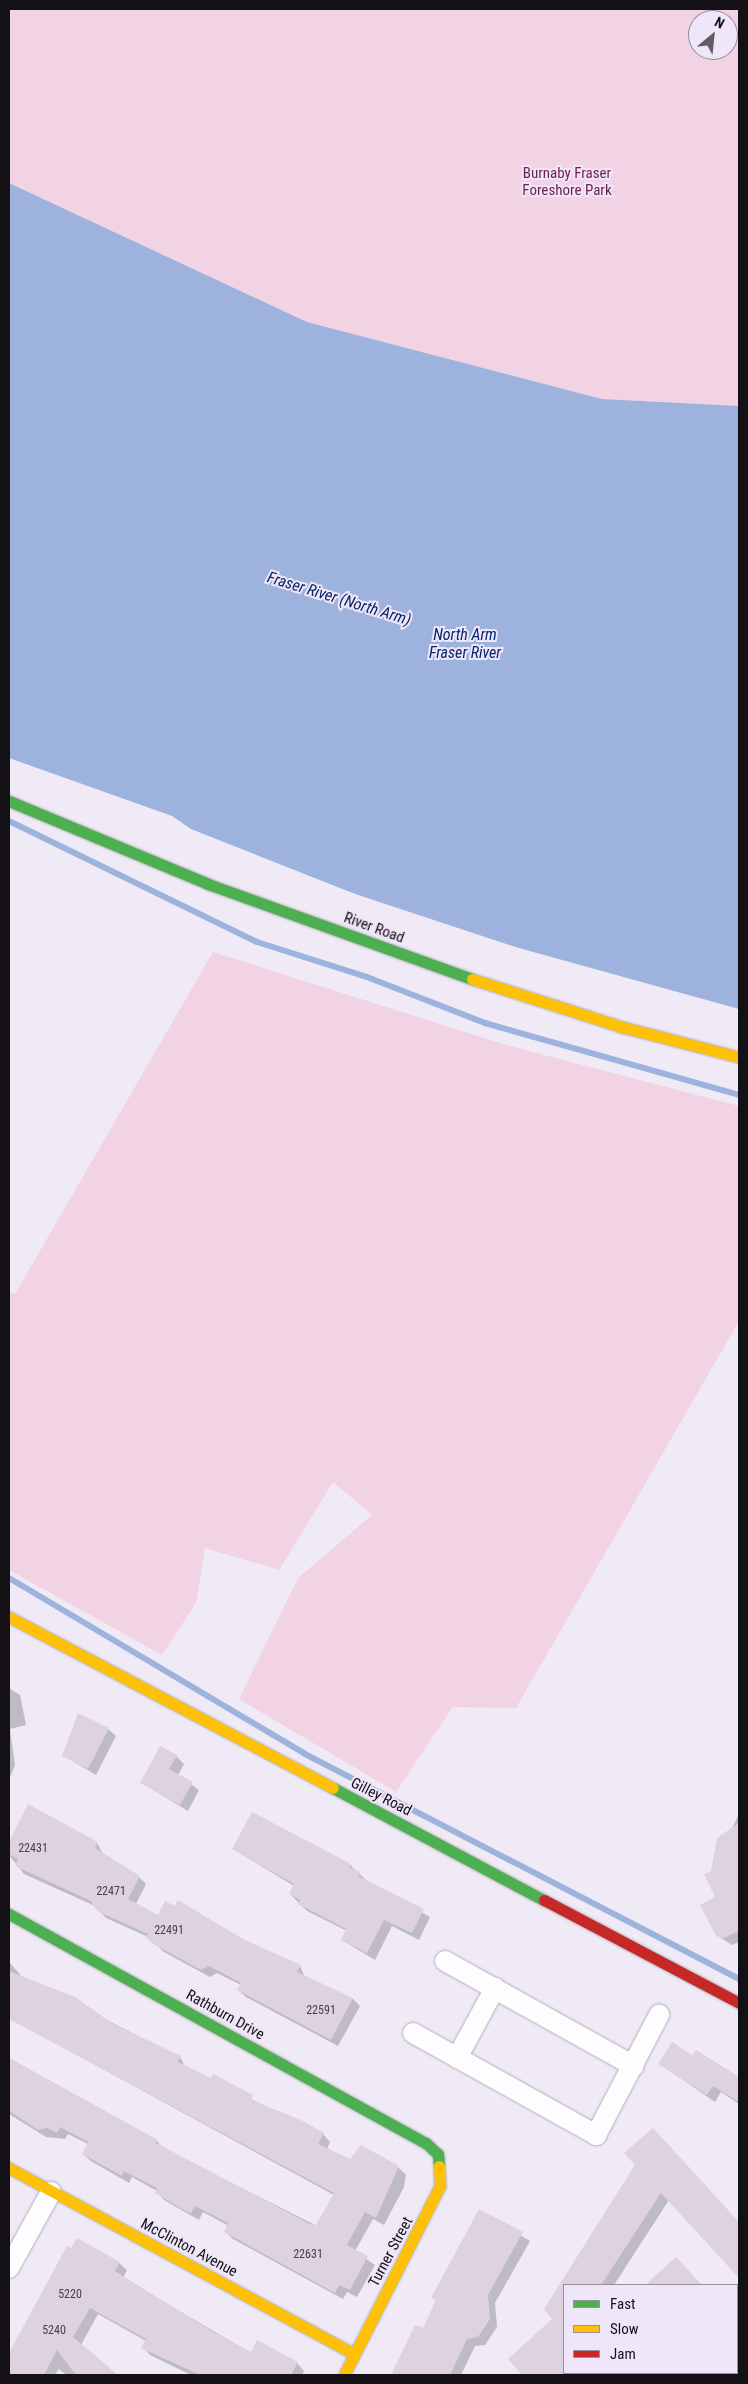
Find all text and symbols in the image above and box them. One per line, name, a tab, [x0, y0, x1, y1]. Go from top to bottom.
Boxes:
north arrow	[688, 10, 738, 60]
text: N	[712, 14, 727, 32]
park label: Burnaby Fraser Foreshore Park	[522, 164, 612, 199]
water label: Fraser River (North Arm)	[265, 568, 413, 630]
water label: North Arm Fraser River	[429, 625, 501, 663]
street label: River Road	[341, 909, 407, 947]
street label: Gilley Road	[348, 1774, 414, 1820]
house number: 22431	[18, 1842, 48, 1856]
house number: 22471	[96, 1885, 126, 1899]
house number: 22491	[154, 1924, 184, 1938]
street label: Rathburn Drive	[183, 1986, 267, 2044]
house number: 22591	[306, 2004, 336, 2018]
street label: Turner Street	[365, 2214, 417, 2290]
street label: McClinton Avenue	[138, 2215, 240, 2281]
house number: 22631	[293, 2248, 323, 2262]
legend	[563, 2284, 738, 2374]
house number: 5220	[58, 2288, 82, 2302]
text: Fast	[610, 2295, 635, 2313]
text: Slow	[610, 2320, 639, 2338]
house number: 5240	[42, 2324, 66, 2338]
text: Jam	[610, 2345, 636, 2363]

